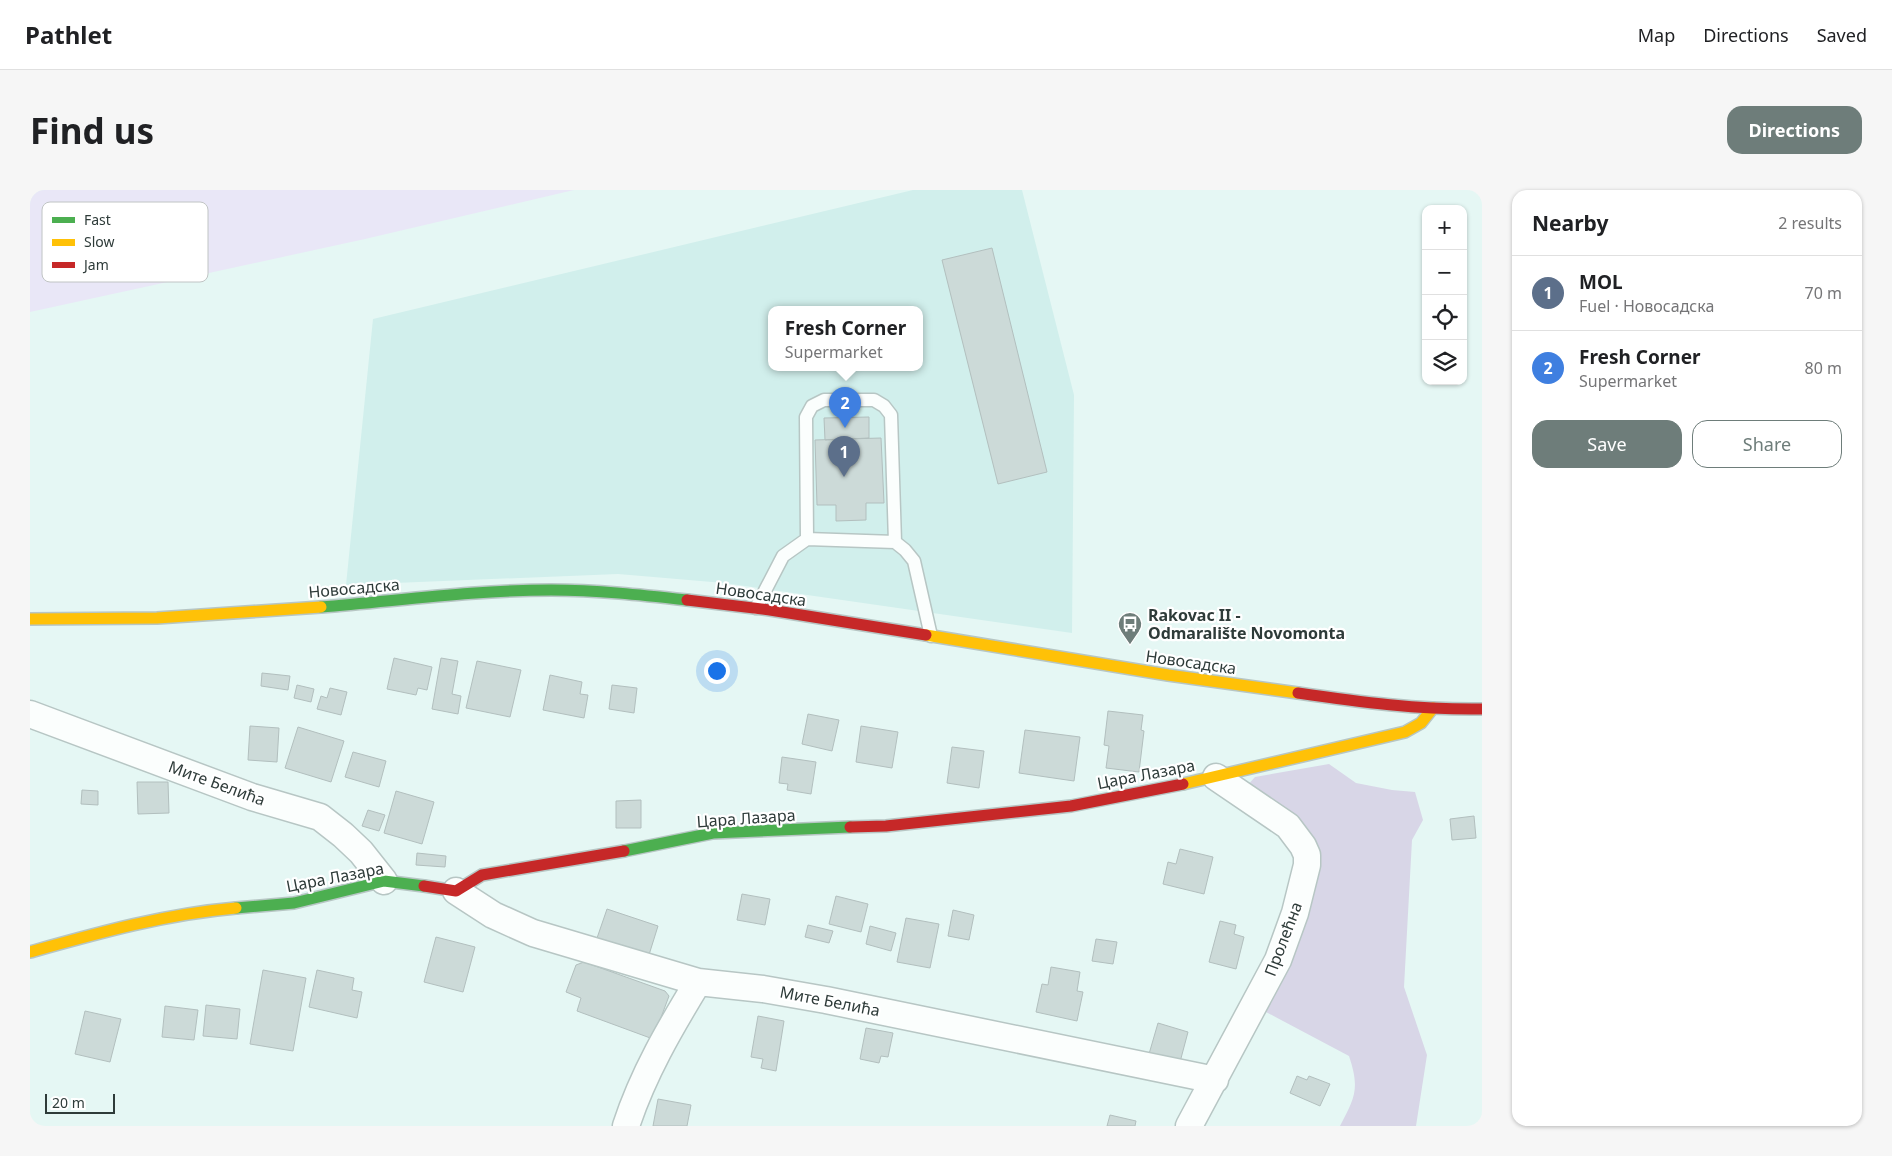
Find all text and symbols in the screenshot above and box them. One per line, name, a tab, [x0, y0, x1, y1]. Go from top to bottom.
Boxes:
text: Pathlet	[25, 18, 112, 51]
text: Map	[1638, 23, 1675, 47]
text: Directions	[1703, 23, 1789, 47]
text: Saved	[1817, 23, 1867, 47]
button: Directions	[1727, 106, 1862, 154]
text: Find us	[30, 107, 154, 154]
legend	[42, 202, 208, 282]
map controls	[1422, 205, 1467, 385]
button: +	[1422, 205, 1467, 250]
text: Nearby	[1532, 209, 1608, 237]
text: Fast	[84, 210, 111, 229]
text: 2 results	[1778, 212, 1842, 234]
text: Slow	[84, 232, 115, 251]
button: −	[1422, 250, 1467, 295]
text: Jam	[82, 255, 109, 274]
text: MOL	[1579, 269, 1623, 295]
text: 1	[1543, 282, 1553, 304]
text: 70 m	[1805, 282, 1842, 304]
button: locate	[1422, 295, 1467, 340]
text: Fuel · Новосадска	[1579, 295, 1714, 317]
popup	[768, 306, 923, 371]
text: Fresh Corner	[785, 315, 906, 341]
button: layers	[1422, 340, 1467, 385]
text: Supermarket	[785, 341, 883, 363]
text: Fresh Corner	[1579, 344, 1700, 370]
text: 2	[1543, 357, 1553, 379]
text: 80 m	[1805, 357, 1842, 379]
text: Supermarket	[1579, 370, 1677, 392]
pin: 2	[829, 387, 861, 428]
button: Save	[1532, 420, 1682, 468]
button: Share	[1692, 420, 1842, 468]
pin: 1	[828, 436, 860, 477]
street label: Новосадска	[308, 573, 400, 603]
street label: Новосадска	[714, 577, 808, 611]
place label: Rakovac II - Odmaralište Novomonta	[1148, 604, 1345, 644]
bus stop icon: Rakovac II - Odmaralište Novomonta	[1117, 611, 1143, 645]
street label: Новосадска	[1144, 645, 1238, 679]
your location	[704, 658, 730, 684]
street label: Цара Лазара	[1095, 754, 1197, 794]
street label: Мите Белића	[166, 755, 268, 811]
street label: Цара Лазара	[696, 804, 796, 832]
street label: Цара Лазара	[284, 857, 386, 897]
street label: Пролећна	[1259, 899, 1307, 979]
street label: Мите Белића	[778, 981, 882, 1021]
scale bar	[45, 1091, 115, 1114]
text: 20 m	[52, 1093, 85, 1112]

